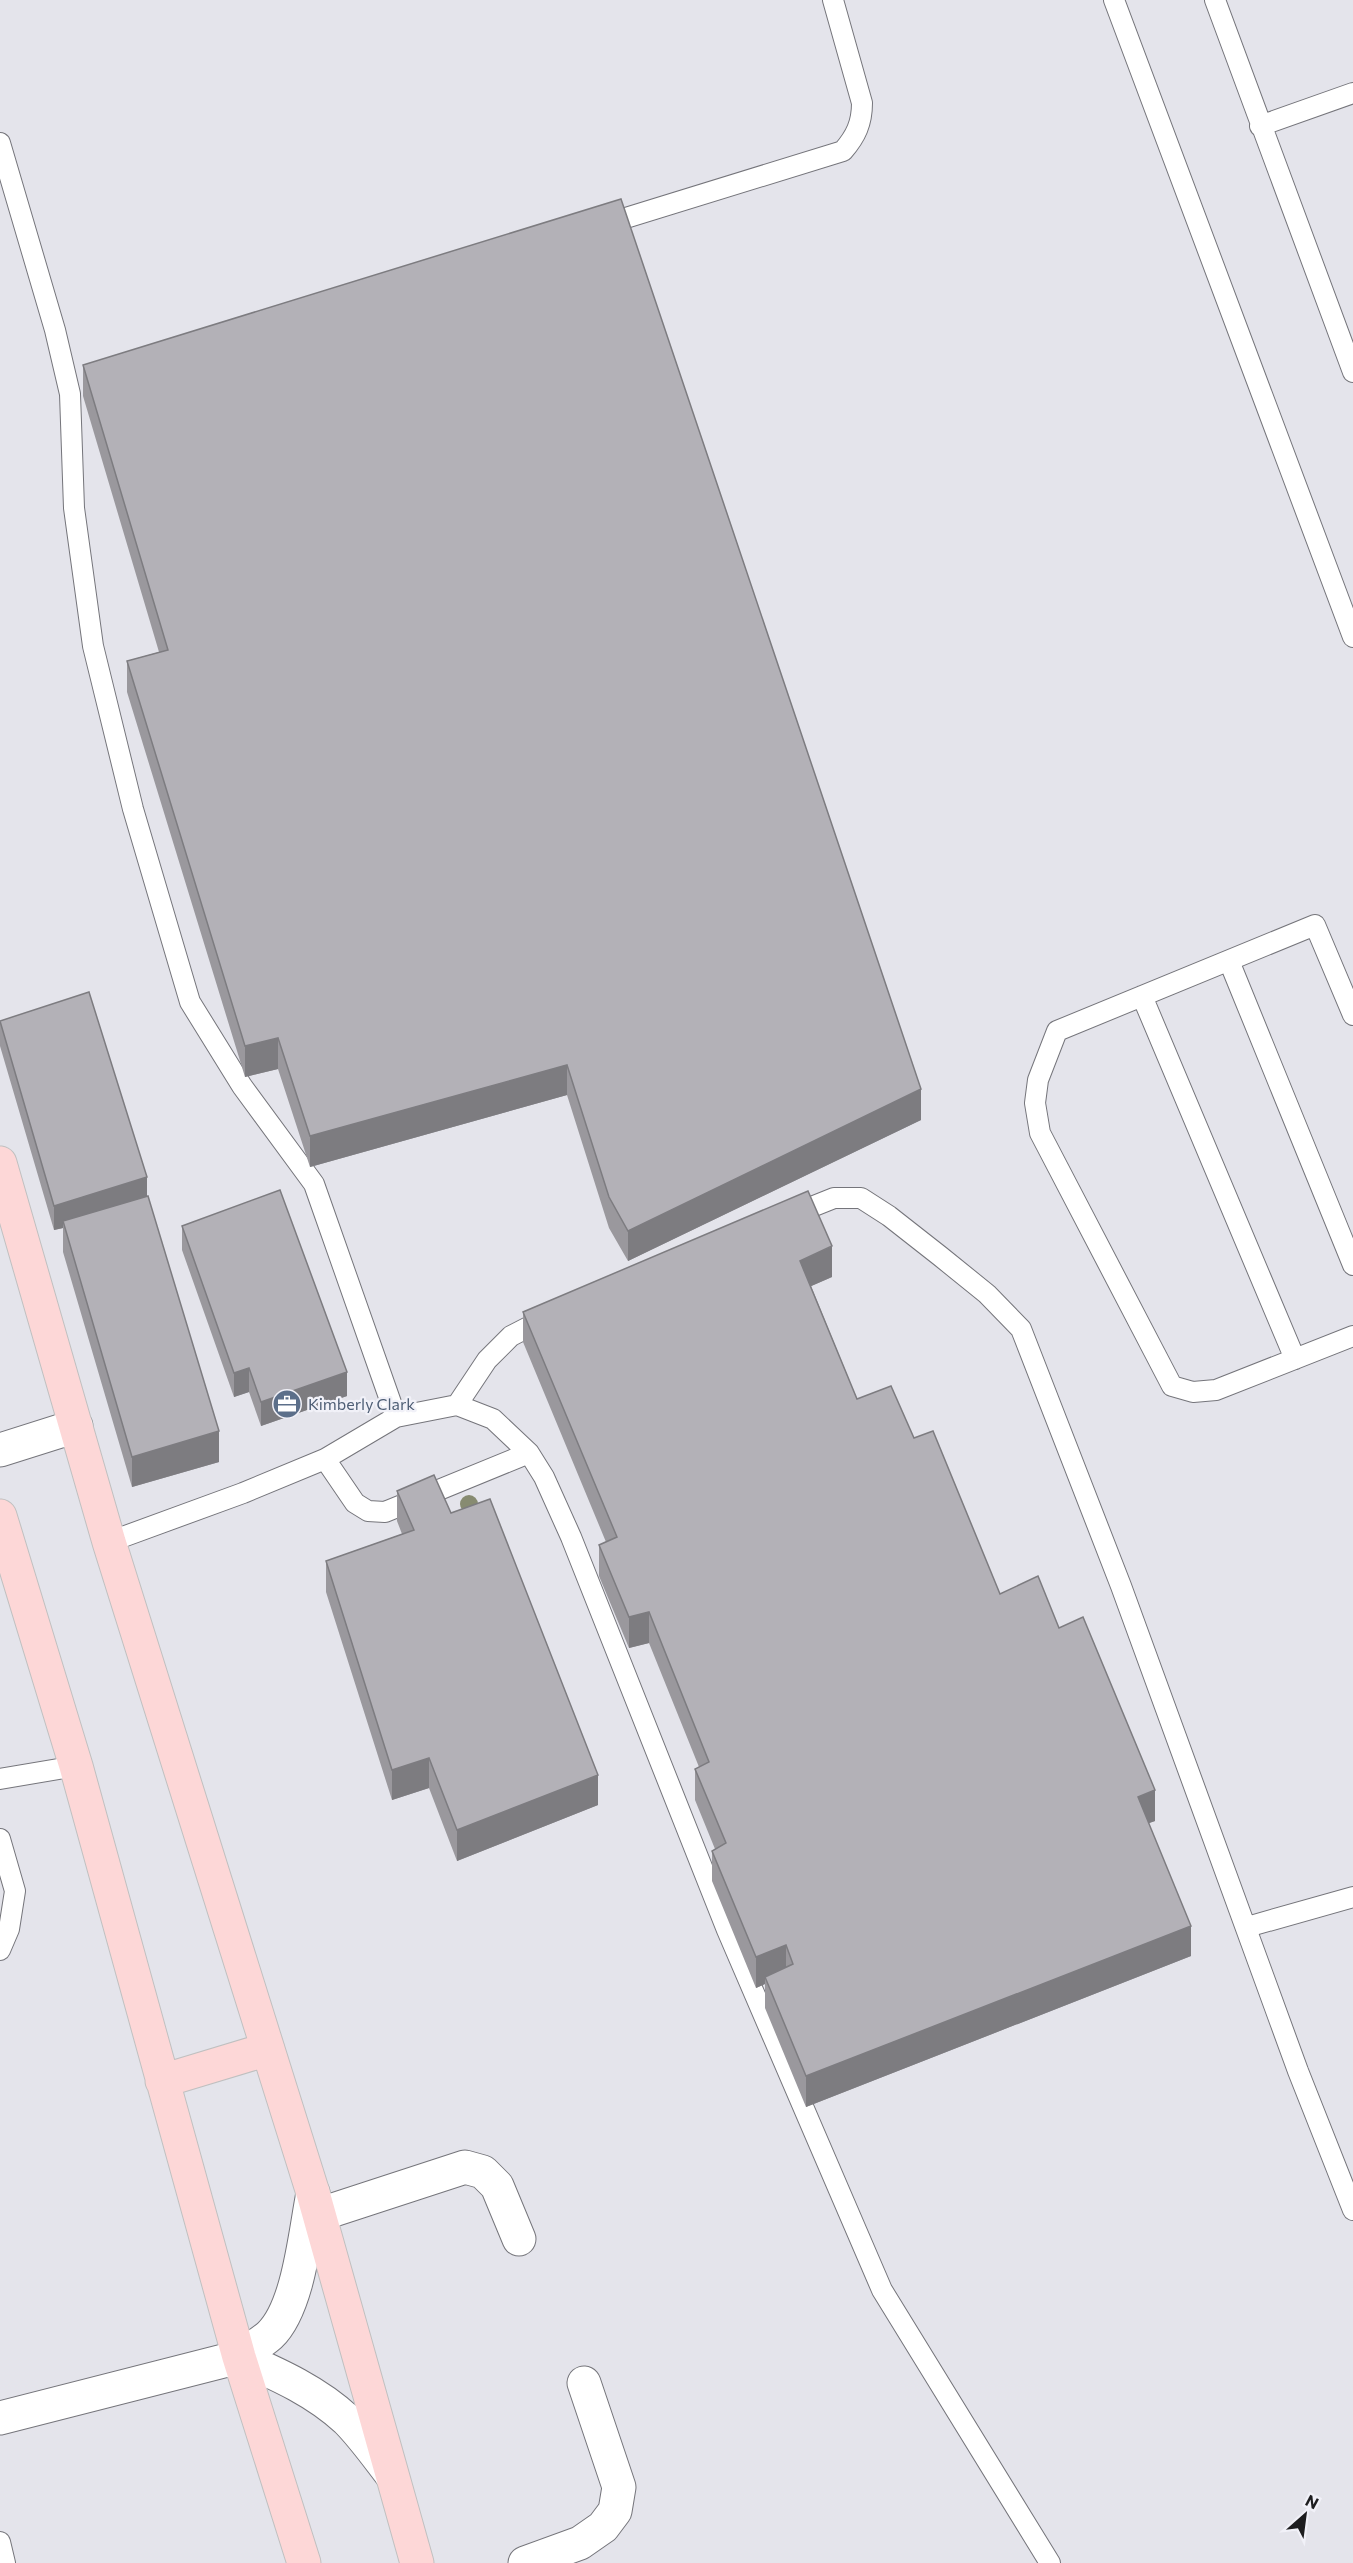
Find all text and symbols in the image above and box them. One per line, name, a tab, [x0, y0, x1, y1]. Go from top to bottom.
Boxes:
office icon: Kimberly Clark	[271, 1388, 303, 1420]
place label: Kimberly Clark	[308, 1394, 415, 1413]
north arrow	[1275, 2485, 1335, 2545]
text: N	[1303, 2490, 1322, 2513]

